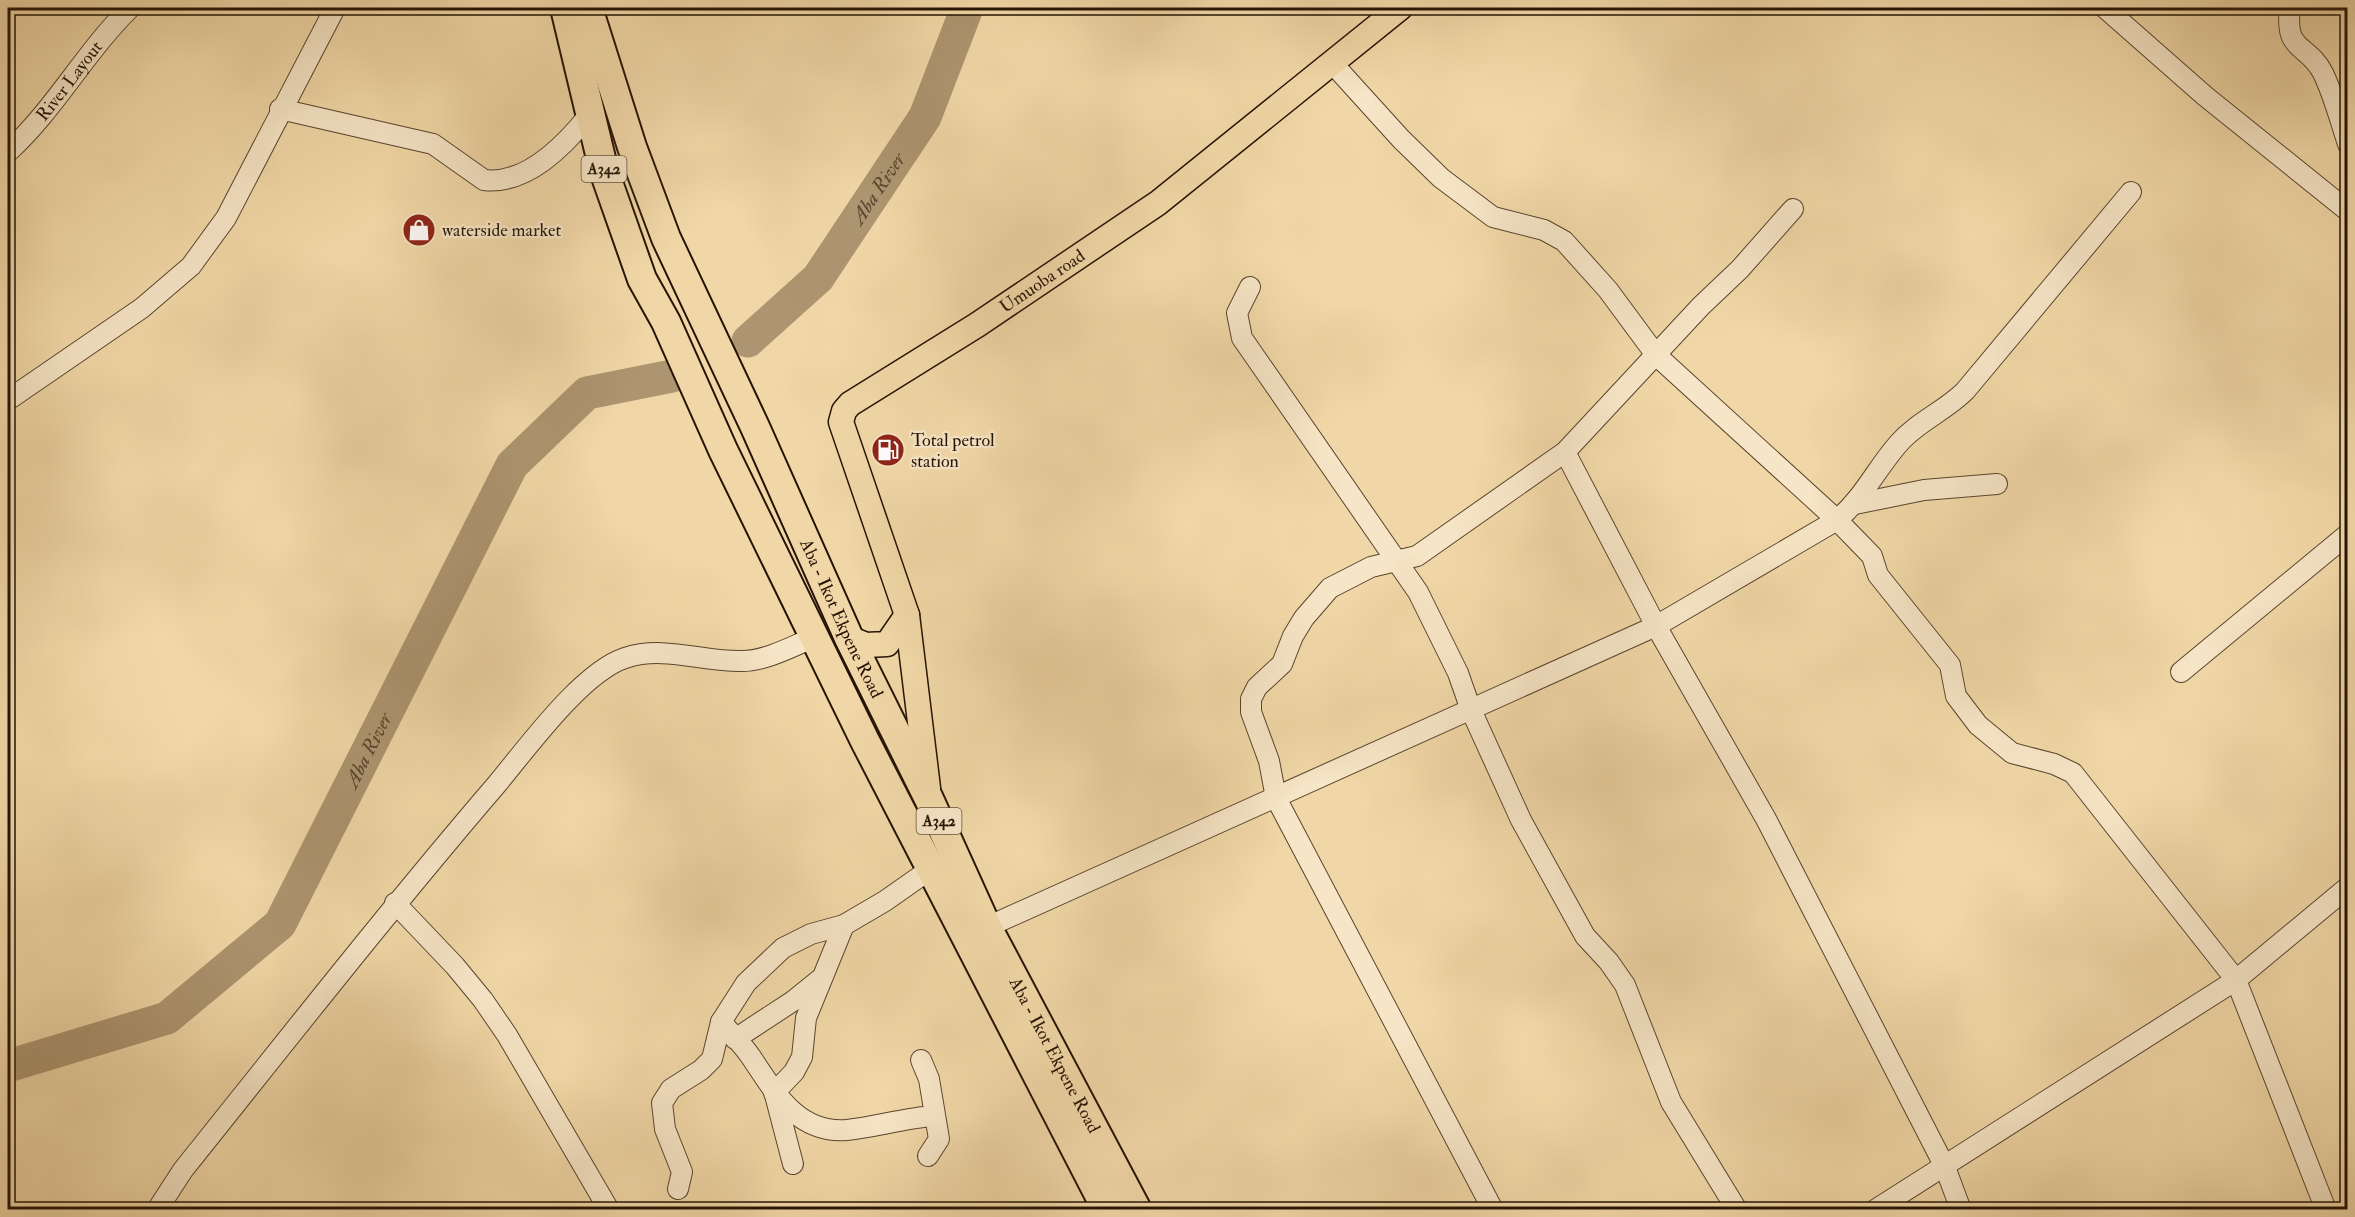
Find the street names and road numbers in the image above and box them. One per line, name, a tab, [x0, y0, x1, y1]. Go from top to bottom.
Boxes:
street label: River Layout	[31, 36, 107, 126]
road number: A342	[582, 156, 626, 182]
street label: Umuoba road	[995, 244, 1089, 318]
street label: Aba - Ikot Ekpene Road	[794, 534, 889, 702]
road number: A342	[916, 808, 962, 834]
street label: Aba - Ikot Ekpene Road	[1004, 972, 1106, 1137]

